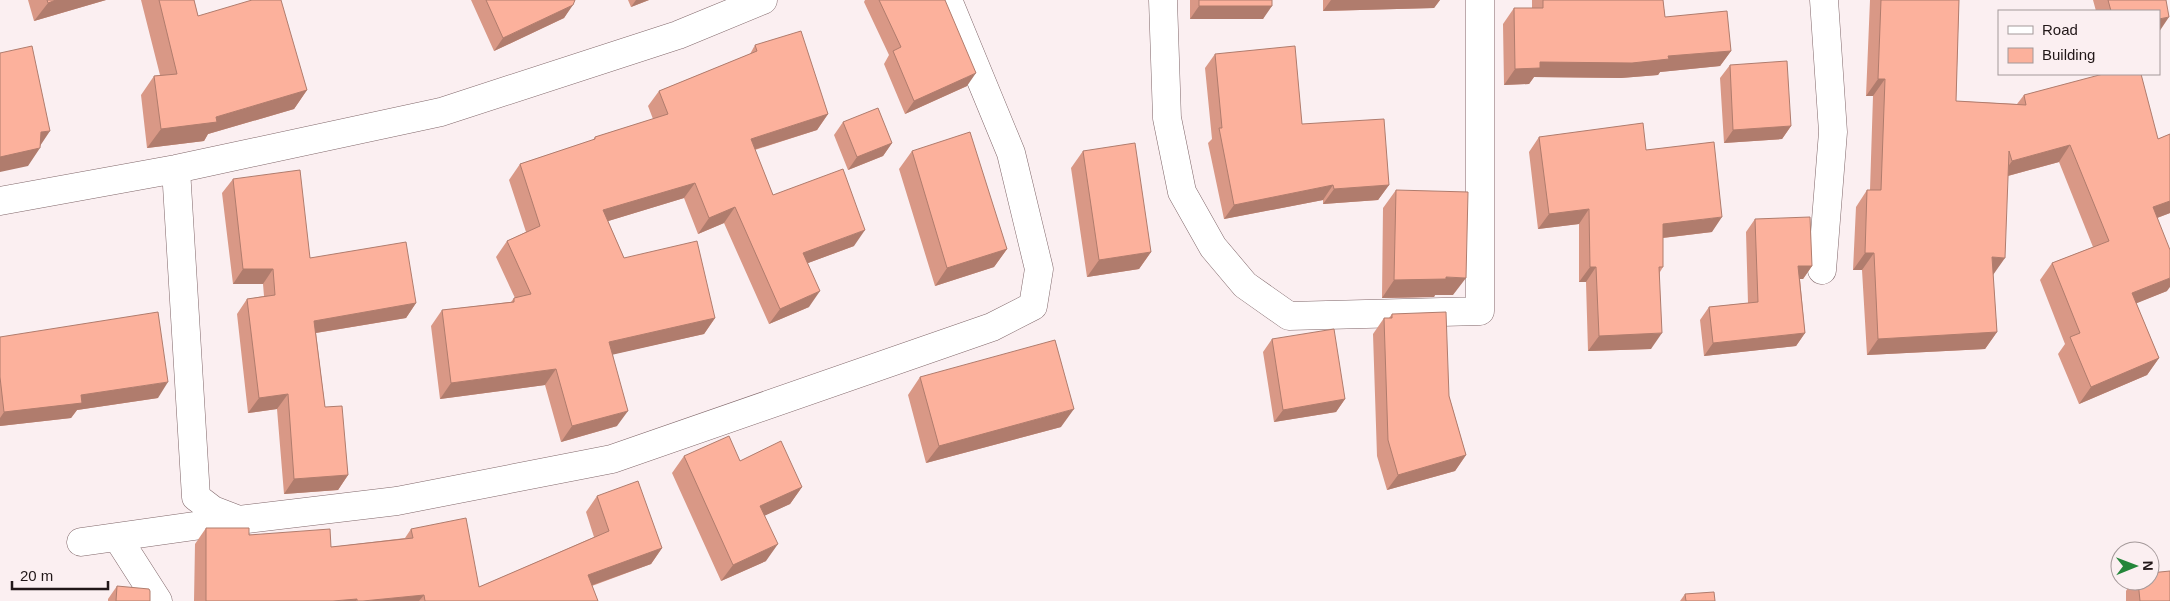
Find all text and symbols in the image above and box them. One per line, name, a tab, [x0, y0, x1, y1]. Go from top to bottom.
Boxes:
legend	[1998, 10, 2160, 75]
text: Road	[2042, 21, 2078, 38]
text: Building	[2042, 46, 2095, 63]
north arrow	[2110, 541, 2160, 591]
scale bar	[12, 558, 109, 590]
text: N	[2140, 561, 2156, 571]
text: 20 m	[20, 567, 53, 584]

